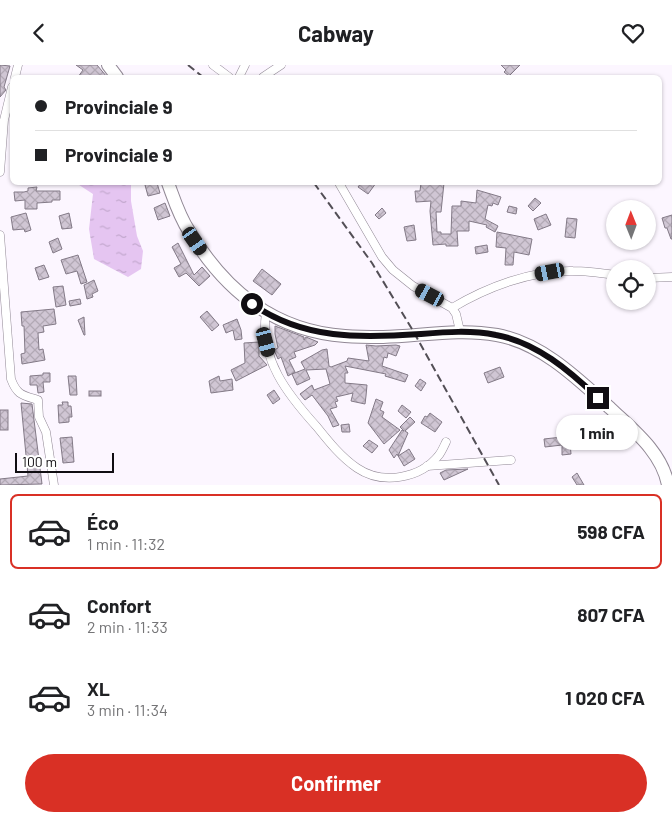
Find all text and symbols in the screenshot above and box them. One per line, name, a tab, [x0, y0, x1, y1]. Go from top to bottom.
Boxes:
icon: back	[25, 19, 53, 47]
icon: heart	[619, 19, 647, 47]
text: Cabway	[298, 20, 374, 46]
text: Provinciale 9	[65, 95, 172, 118]
text: Provinciale 9	[65, 143, 172, 166]
north arrow	[606, 200, 656, 250]
map controls	[606, 200, 656, 310]
car	[180, 224, 209, 258]
button: locate	[606, 260, 656, 310]
car	[533, 262, 566, 282]
car	[413, 281, 446, 309]
route start	[241, 293, 263, 315]
car	[254, 326, 277, 358]
route end	[587, 387, 609, 409]
callout: 1 min	[557, 415, 639, 451]
text: 1 min	[579, 423, 615, 442]
scale bar	[15, 449, 114, 473]
text: 100 m	[22, 453, 57, 470]
icon: car	[27, 509, 72, 554]
text: Éco	[87, 511, 119, 534]
text: 598 CFA	[577, 520, 645, 543]
text: 1 min · 11:32	[87, 534, 165, 553]
icon: car	[27, 592, 72, 637]
text: Confort	[87, 594, 151, 617]
text: 807 CFA	[577, 603, 645, 626]
text: 2 min · 11:33	[87, 617, 168, 636]
icon: car	[27, 675, 72, 720]
text: XL	[87, 677, 110, 700]
text: 1 020 CFA	[565, 686, 645, 709]
text: 3 min · 11:34	[87, 700, 168, 719]
button: Confirmer	[25, 754, 647, 812]

